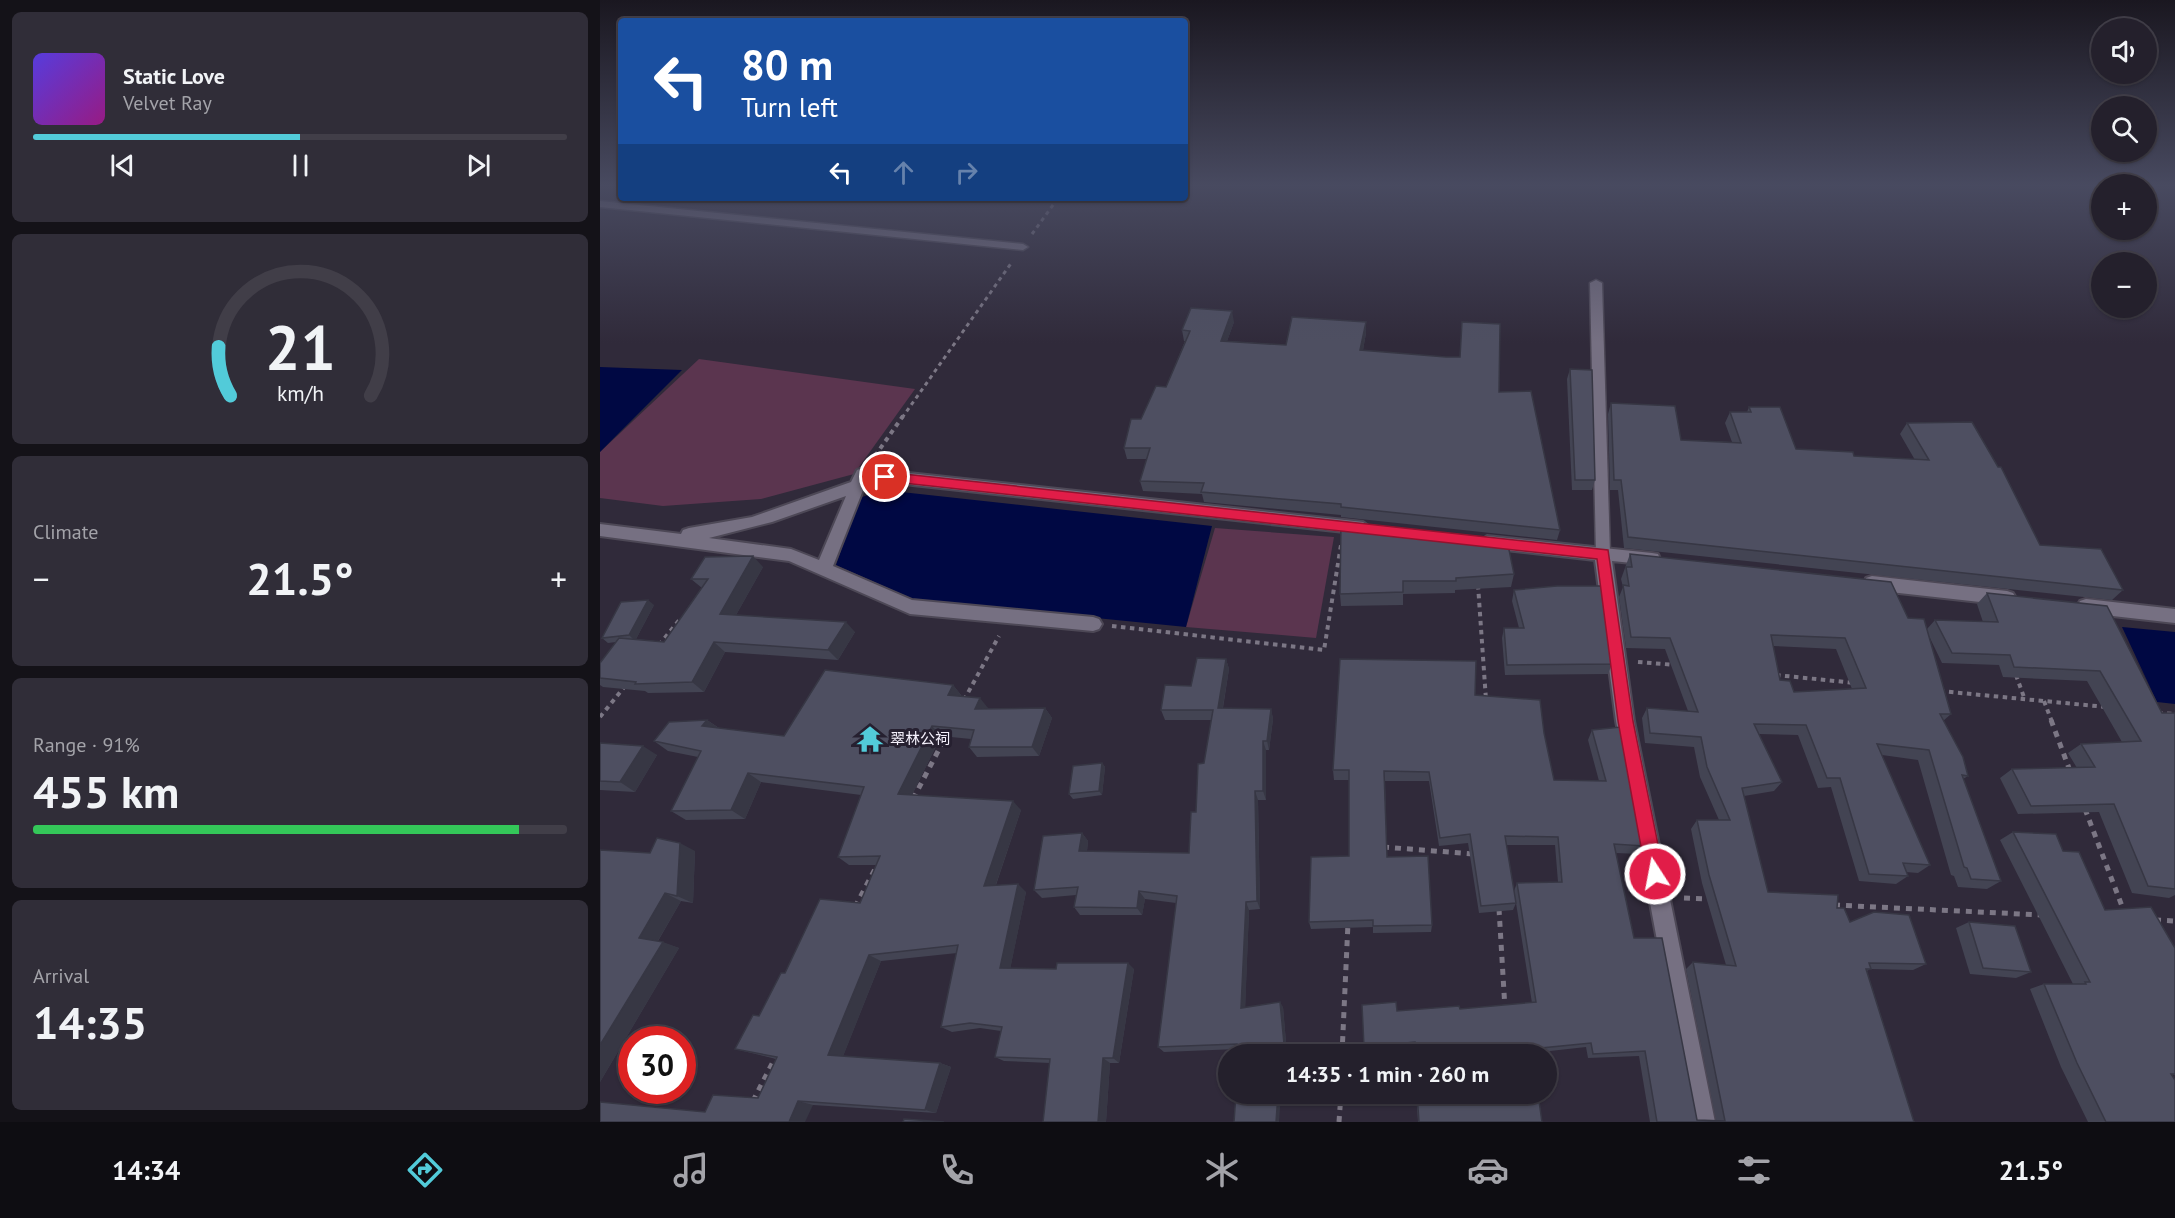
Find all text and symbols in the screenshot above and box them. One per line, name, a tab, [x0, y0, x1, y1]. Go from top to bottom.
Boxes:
map controls	[2091, 18, 2157, 318]
button: sound	[2091, 18, 2157, 84]
text: 80 m	[741, 37, 833, 92]
icon: left	[642, 42, 720, 120]
text: Static Love	[123, 62, 225, 90]
text: Velvet Ray	[123, 90, 212, 116]
text: Turn left	[741, 90, 838, 124]
button: search	[2091, 96, 2157, 162]
icon: previous	[106, 149, 139, 182]
icon: pause	[284, 149, 317, 182]
icon: next	[462, 149, 495, 182]
icon: left	[824, 156, 857, 189]
icon: ahead	[887, 156, 920, 189]
icon: right	[950, 156, 983, 189]
button: +	[2091, 174, 2157, 240]
button: −	[2091, 252, 2157, 318]
text: 21	[265, 306, 335, 387]
text: km/h	[276, 379, 323, 407]
pin	[859, 451, 910, 502]
icon: arrive	[868, 460, 901, 493]
text: Climate	[33, 519, 99, 545]
text: 21.5°	[246, 549, 354, 607]
text: −	[33, 557, 50, 600]
text: +	[550, 557, 567, 600]
temple icon: 翠林公祠	[855, 724, 885, 754]
place label: 翠林公祠	[890, 729, 950, 748]
text: Range · 91%	[33, 732, 140, 758]
text: 455 km	[33, 762, 179, 820]
position arrow	[1623, 842, 1687, 906]
text: Arrival	[33, 963, 89, 989]
text: 14:35	[33, 993, 147, 1051]
speed limit sign: 30	[618, 1026, 696, 1104]
text: 14:35 · 1 min · 260 m	[1286, 1060, 1489, 1088]
icon: directions	[404, 1149, 446, 1191]
icon: music	[670, 1149, 712, 1191]
icon: phone	[936, 1149, 978, 1191]
icon: climate	[1201, 1149, 1243, 1191]
icon: car	[1467, 1149, 1509, 1191]
icon: filters	[1733, 1149, 1775, 1191]
text: 14:34	[112, 1153, 180, 1187]
text: 21.5°	[1999, 1153, 2063, 1187]

